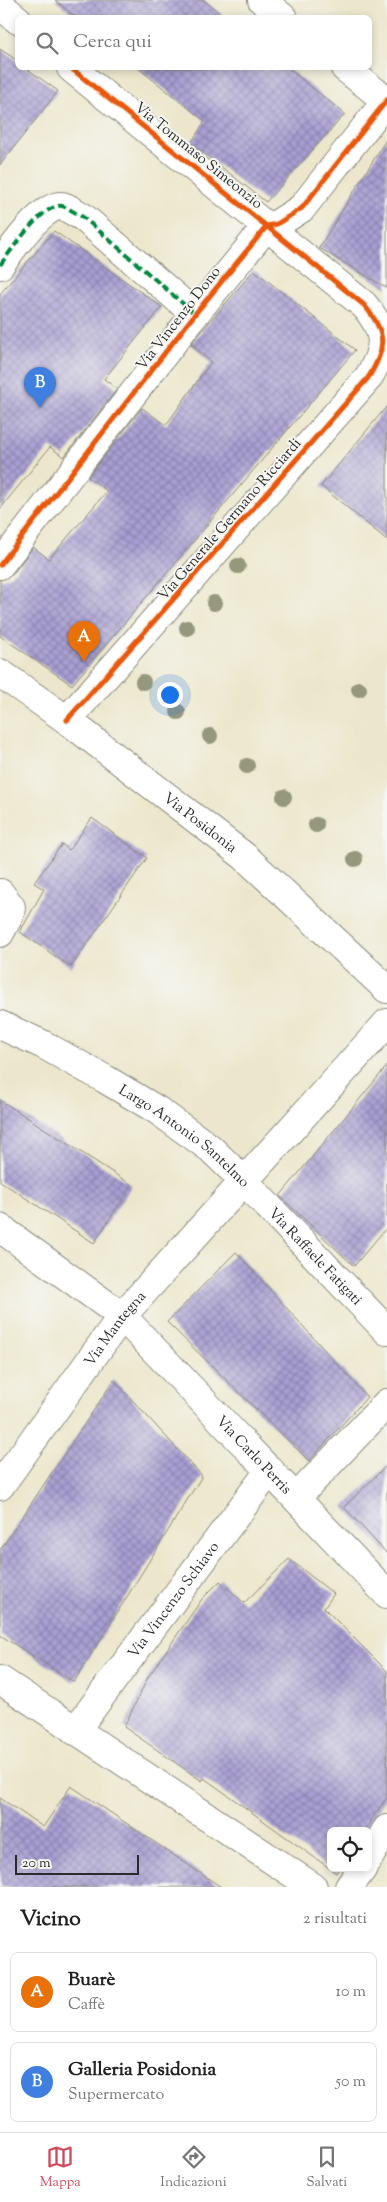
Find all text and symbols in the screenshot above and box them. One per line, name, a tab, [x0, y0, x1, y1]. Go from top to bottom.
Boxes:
search box	[15, 15, 372, 70]
icon: search	[33, 29, 61, 57]
text: Cerca qui	[73, 29, 152, 56]
street label: Via Tommaso Simeonzio	[129, 98, 267, 215]
street label: Via Vincenzo Dono	[132, 263, 226, 375]
pin: B	[24, 367, 56, 408]
street label: Via Generale Germano Ricciardi	[153, 434, 307, 606]
pin: A	[68, 621, 100, 662]
your location	[157, 682, 183, 708]
street label: Via Posidonia	[158, 788, 241, 859]
street label: Largo Antonio Santelmo	[114, 1080, 254, 1193]
street label: Via Raffaele Fatigati	[263, 1203, 366, 1311]
street label: Via Mantegna	[80, 1287, 152, 1371]
street label: Via Carlo Perris	[210, 1412, 296, 1500]
street label: Via Vincenzo Schiavo	[124, 1538, 225, 1663]
map controls	[327, 1827, 372, 1872]
button: locate	[327, 1827, 372, 1872]
scale bar	[15, 1852, 139, 1875]
text: 20 m	[22, 1854, 51, 1874]
text: Vicino	[20, 1905, 81, 1935]
text: 2 risultati	[303, 1908, 367, 1931]
text: Buarè	[68, 1967, 115, 1994]
text: A	[31, 1981, 44, 2004]
text: 10 m	[336, 1981, 366, 2004]
text: Caffè	[68, 1994, 105, 2017]
text: Galleria Posidonia	[68, 2057, 216, 2084]
text: B	[32, 2071, 42, 2094]
text: 50 m	[335, 2071, 366, 2094]
text: Supermercato	[68, 2084, 164, 2107]
tab: Mappa	[40, 2143, 81, 2193]
tab: Indicazioni	[160, 2143, 227, 2193]
tab: Salvati	[306, 2143, 347, 2193]

